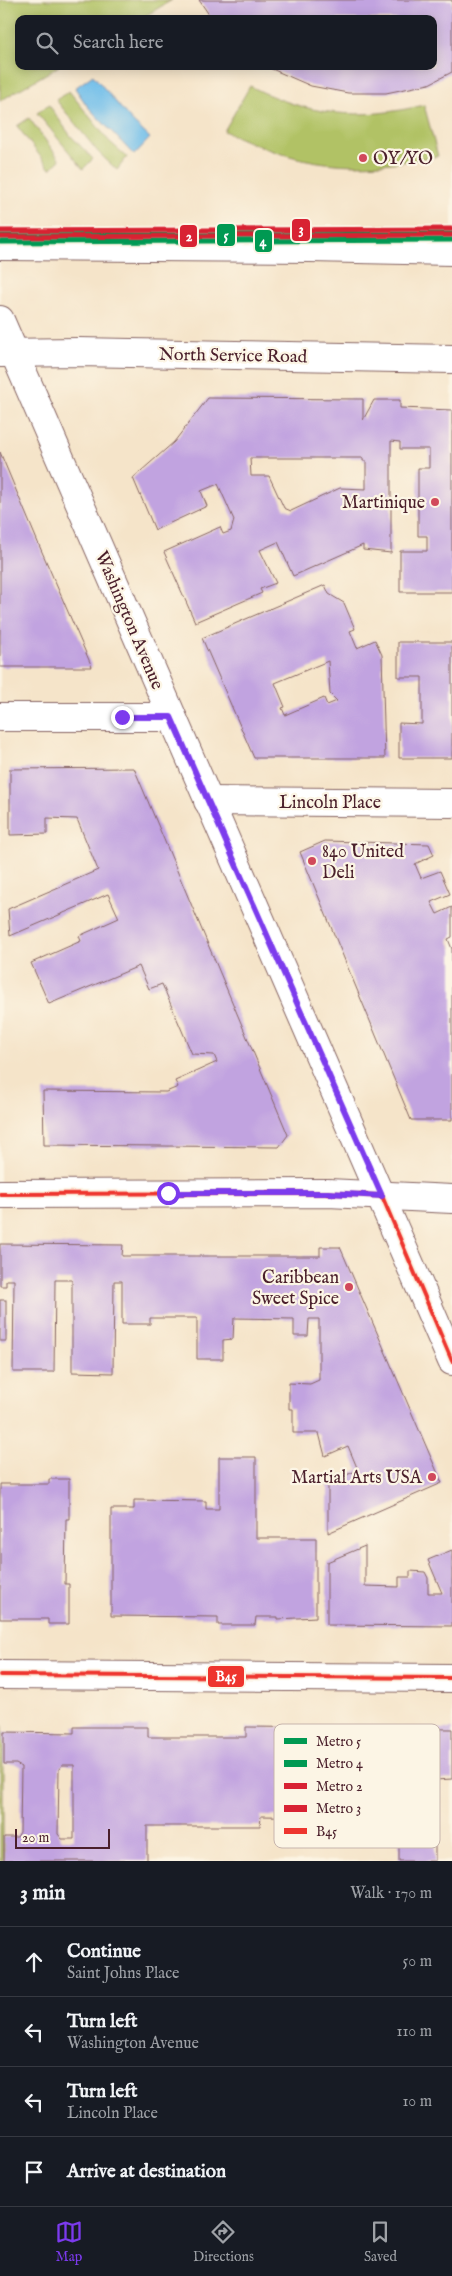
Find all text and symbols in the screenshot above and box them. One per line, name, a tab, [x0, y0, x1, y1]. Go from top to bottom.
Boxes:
search box	[15, 15, 437, 70]
icon: search	[33, 29, 61, 57]
text: Search here	[73, 31, 164, 55]
place label: OY/YO	[373, 148, 433, 171]
marker: OY/YO	[357, 152, 369, 164]
line badge: 3	[291, 218, 311, 242]
text: 3	[298, 221, 304, 239]
line badge: 5	[216, 223, 236, 247]
line badge: 2	[179, 224, 198, 248]
text: 5	[223, 227, 229, 245]
text: 2	[186, 228, 193, 246]
line badge: 4	[254, 229, 273, 253]
text: 4	[260, 233, 268, 251]
street label: North Service Road	[159, 344, 308, 369]
place label: Martinique	[342, 492, 425, 515]
marker: Martinique	[429, 496, 441, 508]
street label: Washington Avenue	[89, 548, 168, 693]
route end	[111, 706, 134, 729]
street label: Lincoln Place	[279, 792, 381, 815]
place label: 840 United Deli	[322, 841, 404, 885]
marker: 840 United Deli	[306, 855, 318, 867]
route start	[157, 1182, 180, 1205]
place label: Caribbean Sweet Spice	[252, 1267, 339, 1311]
marker: Caribbean Sweet Spice	[343, 1281, 355, 1293]
place label: Martial Arts USA	[291, 1467, 423, 1490]
marker: Martial Arts USA	[426, 1471, 438, 1483]
line badge: B45	[207, 1665, 245, 1688]
text: B45	[215, 1668, 237, 1686]
legend	[274, 1724, 440, 1848]
text: Metro 5	[316, 1733, 361, 1751]
text: Metro 4	[316, 1755, 363, 1773]
text: Metro 2	[316, 1778, 363, 1796]
text: Metro 3	[316, 1800, 361, 1818]
text: B45	[316, 1823, 337, 1841]
scale bar	[15, 1826, 110, 1849]
text: 20 m	[22, 1829, 49, 1847]
text: 3 min	[20, 1880, 65, 1907]
text: Walk · 170 m	[350, 1884, 432, 1904]
text: Continue	[67, 1940, 141, 1964]
icon: ahead	[20, 1948, 48, 1976]
text: 50 m	[403, 1952, 432, 1972]
text: Saint Johns Place	[67, 1964, 179, 1984]
text: Turn left	[67, 2010, 138, 2034]
icon: left	[20, 2018, 48, 2046]
text: 110 m	[396, 2022, 432, 2042]
text: Washington Avenue	[67, 2034, 199, 2054]
text: Turn left	[67, 2080, 138, 2104]
icon: left	[20, 2088, 48, 2116]
text: 10 m	[402, 2092, 432, 2112]
text: Lincoln Place	[67, 2104, 158, 2124]
icon: arrive	[20, 2158, 48, 2186]
text: Arrive at destination	[67, 2160, 226, 2184]
tab: Map	[55, 2218, 83, 2266]
tab: Directions	[193, 2218, 254, 2266]
tab: Saved	[364, 2218, 397, 2266]

